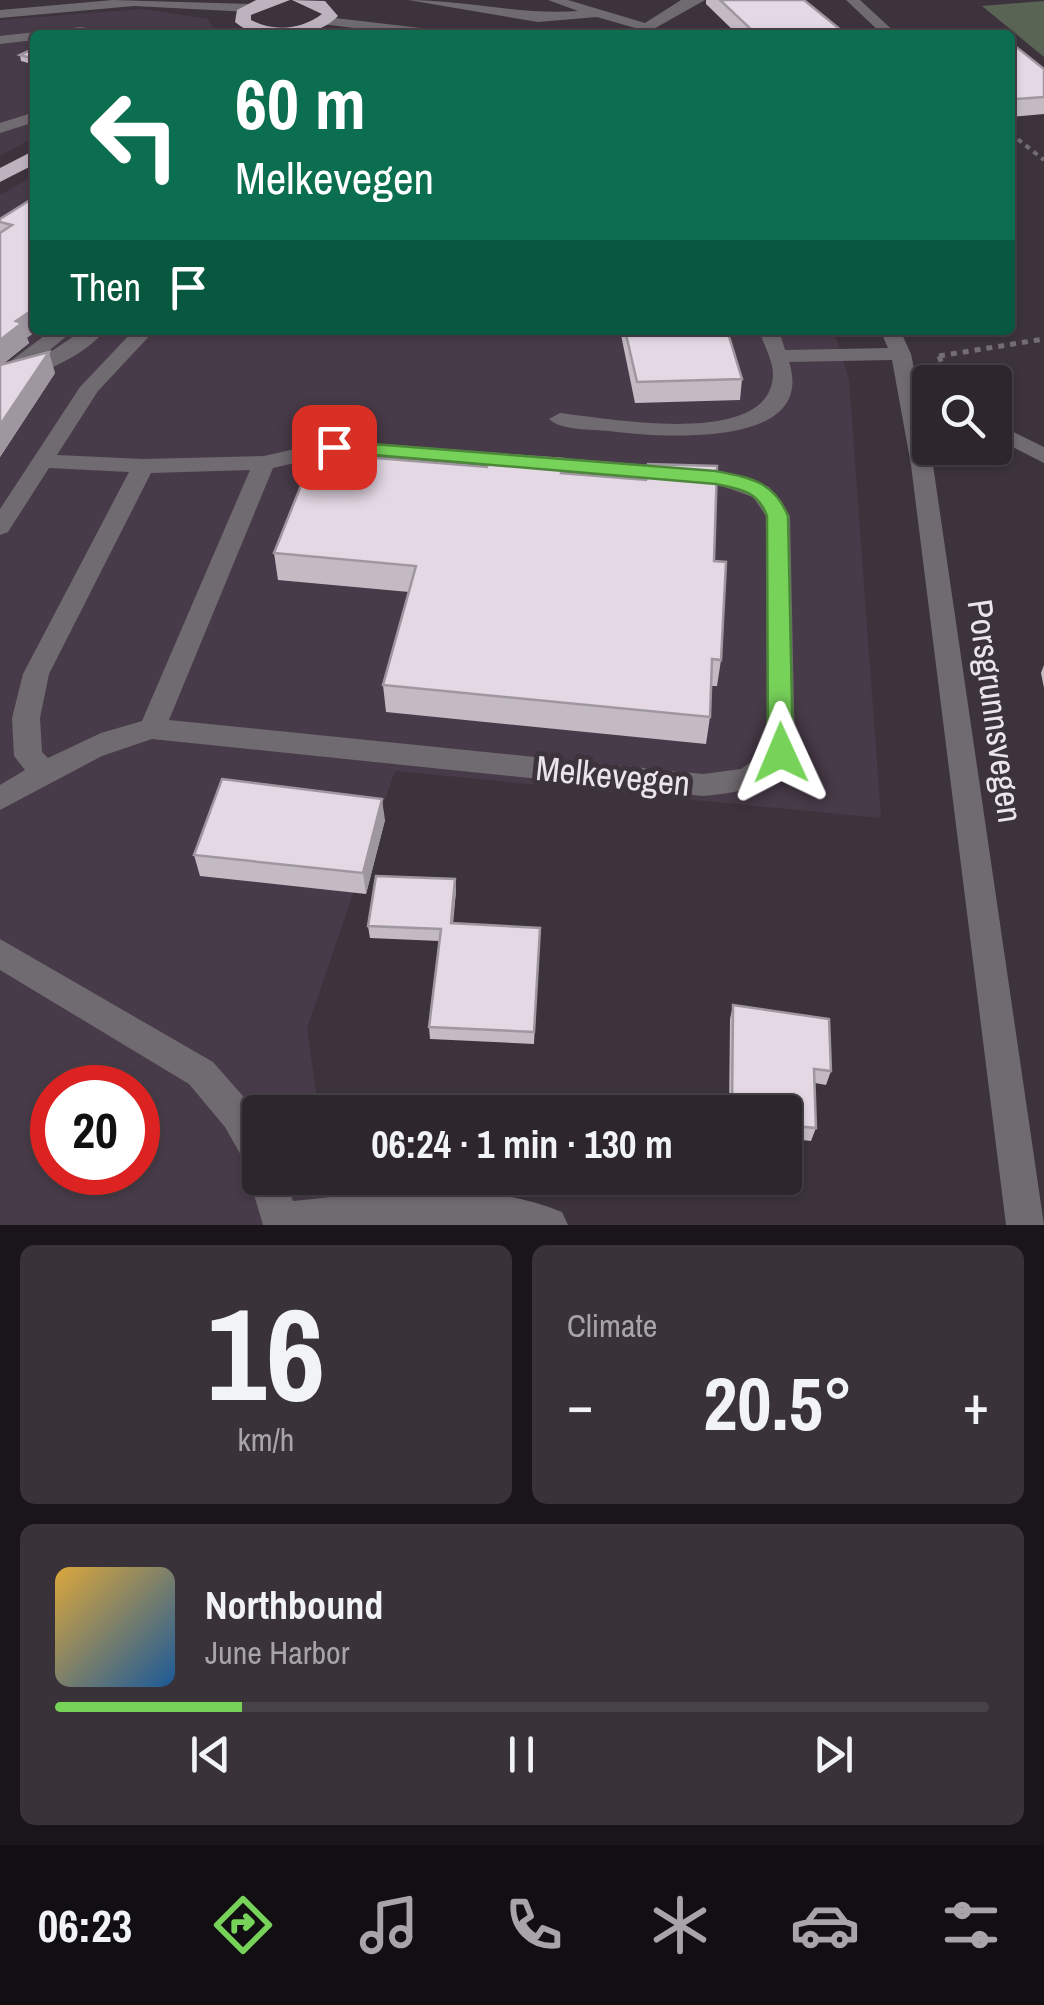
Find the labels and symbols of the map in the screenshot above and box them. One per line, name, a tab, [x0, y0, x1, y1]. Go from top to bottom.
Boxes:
pin	[292, 405, 377, 490]
street label: Porsgrunnsvegen	[957, 596, 1034, 826]
position arrow	[729, 701, 833, 805]
street label: Melkevegen	[534, 744, 692, 807]
speed limit sign: 20	[30, 1065, 160, 1195]

